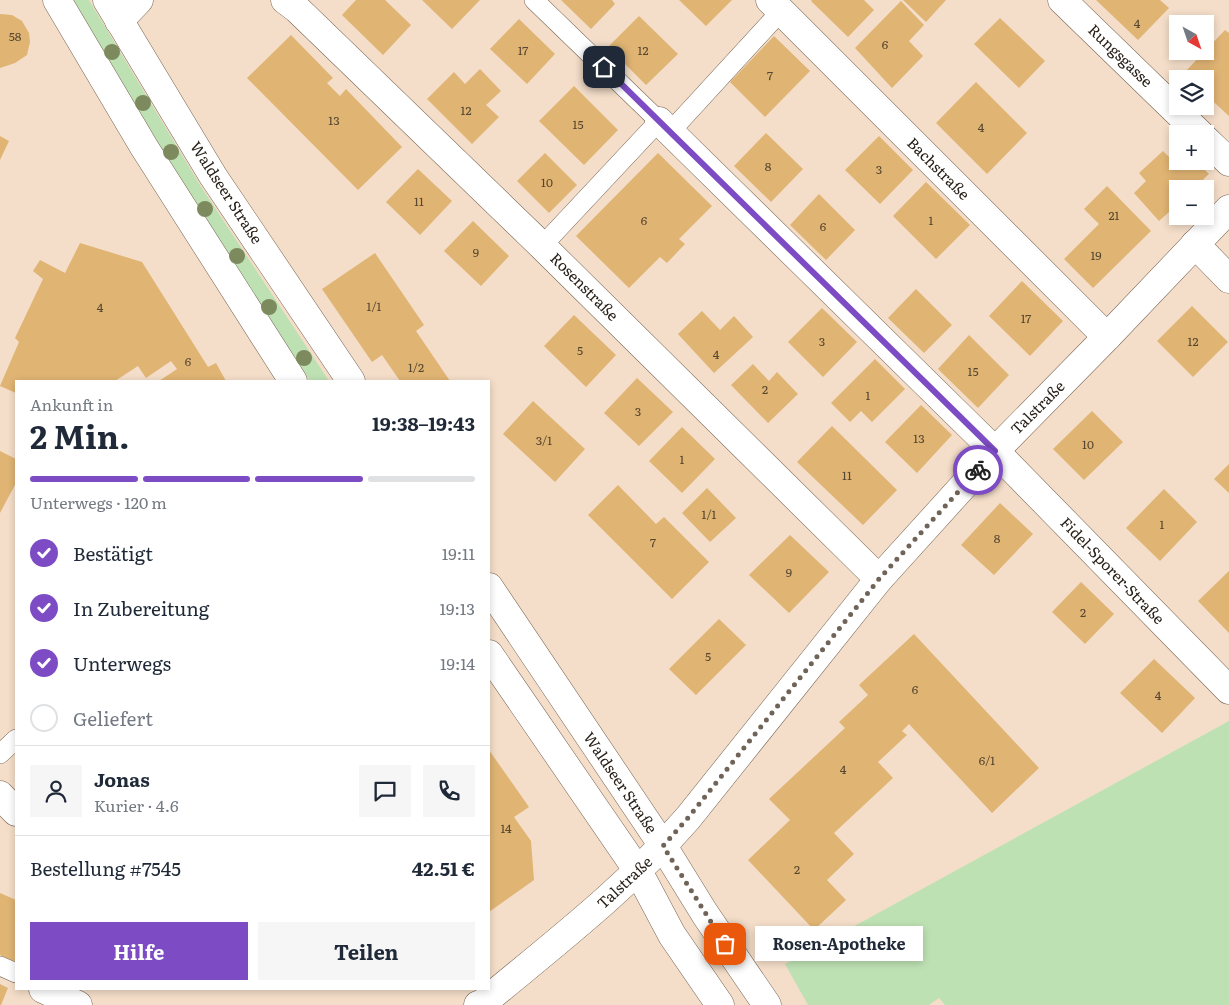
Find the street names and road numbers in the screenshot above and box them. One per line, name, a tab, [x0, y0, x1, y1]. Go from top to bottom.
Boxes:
street label: Rungsgasse	[1084, 18, 1159, 92]
street label: Bachstraße	[902, 131, 976, 205]
street label: Waldseer Straße	[185, 136, 269, 248]
street label: Rosenstraße	[546, 246, 625, 326]
street label: Talstraße	[1005, 374, 1069, 439]
street label: Fidel-Sporer-Straße	[1056, 511, 1171, 629]
street label: Waldseer Straße	[579, 727, 664, 838]
street label: Talstraße	[591, 850, 657, 914]

